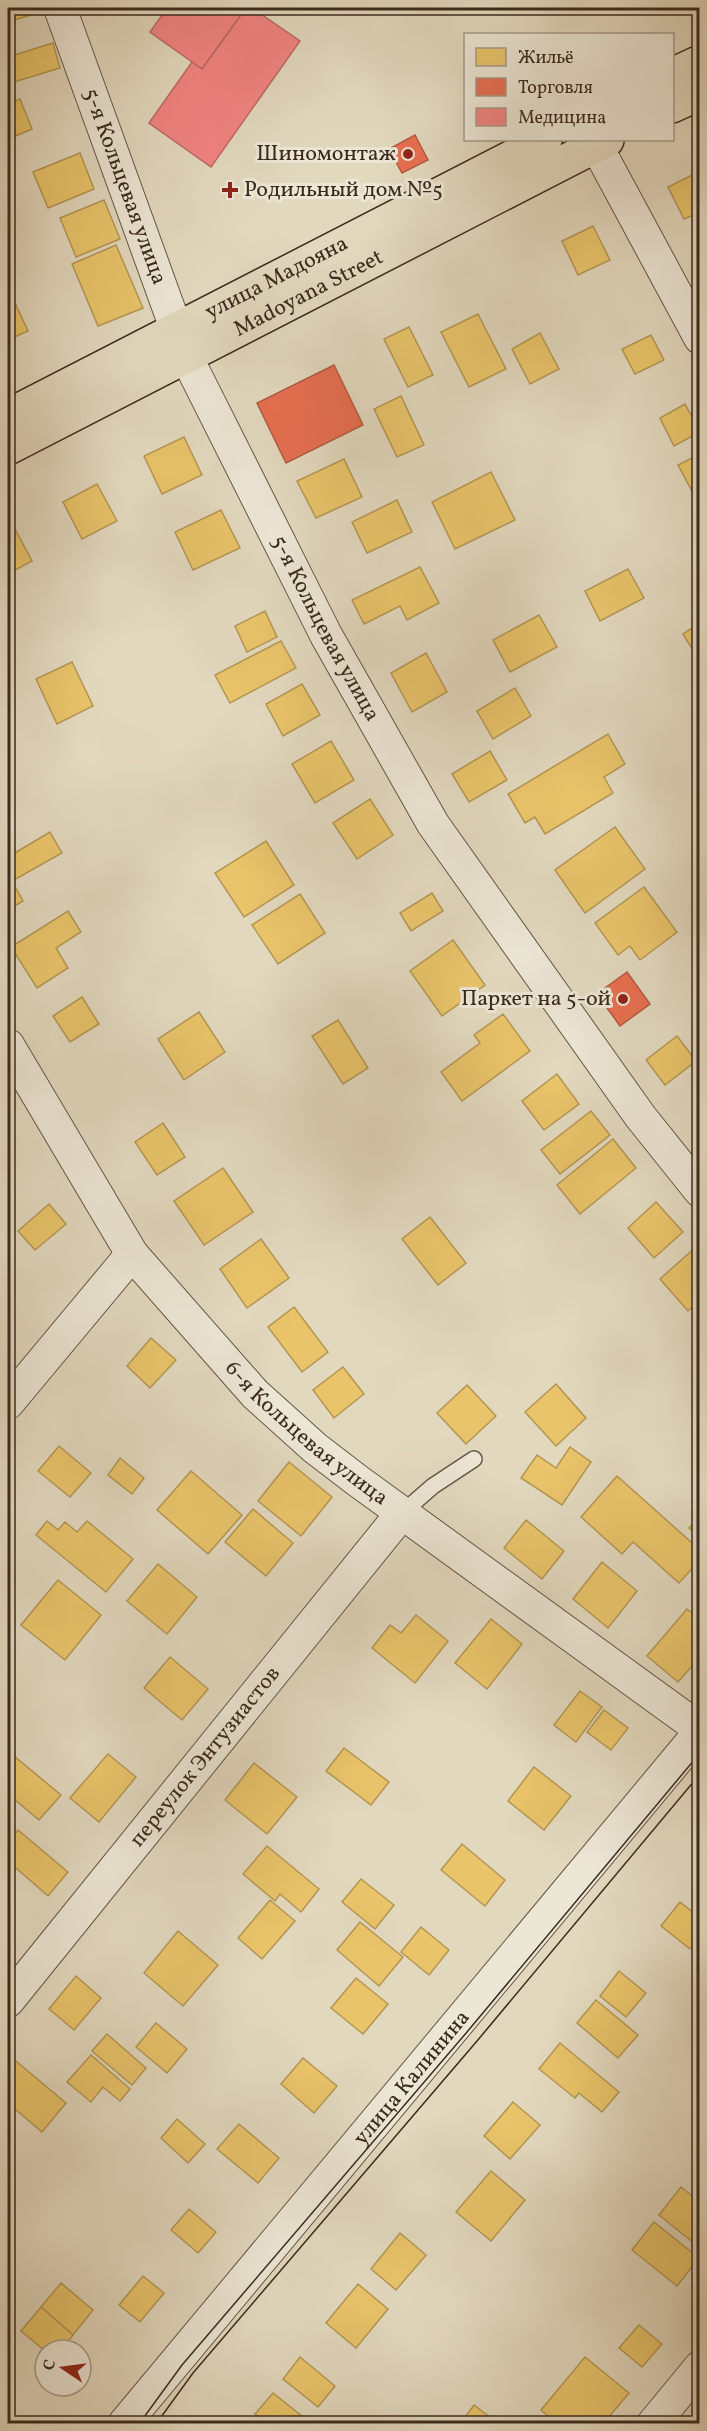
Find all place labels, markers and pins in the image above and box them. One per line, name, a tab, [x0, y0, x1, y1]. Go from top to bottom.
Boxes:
place label: Шиномонтаж	[256, 139, 396, 170]
marker: Шиномонтаж	[401, 147, 415, 161]
place label: Родильный дом №5	[244, 175, 443, 206]
marker: Родильный дом №5	[221, 181, 239, 199]
place label: Паркет на 5-ой	[461, 984, 611, 1015]
marker: Паркет на 5-ой	[616, 992, 630, 1006]

